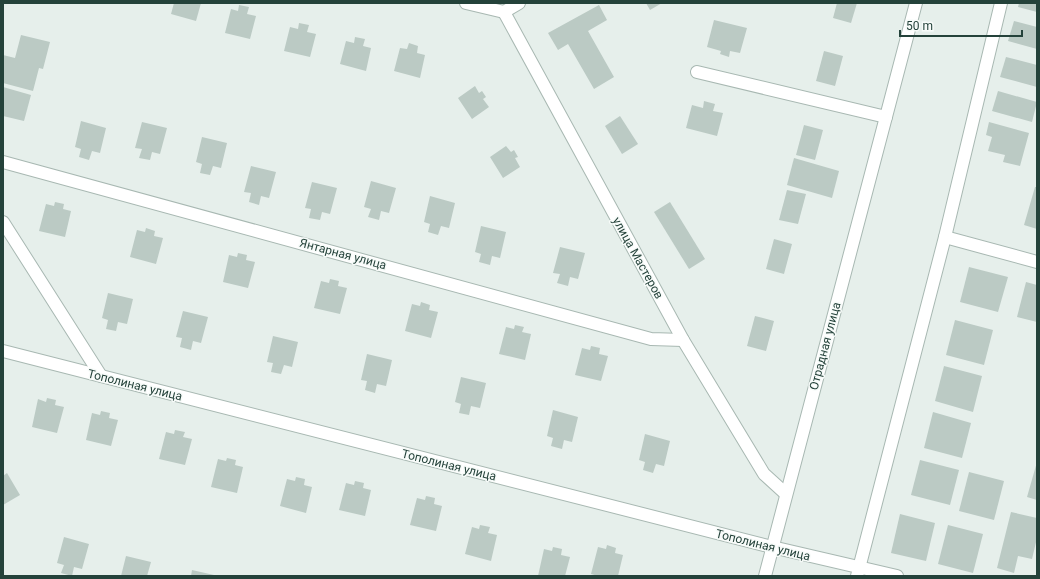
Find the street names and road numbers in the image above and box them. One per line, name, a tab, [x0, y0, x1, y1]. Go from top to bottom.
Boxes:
street label: улица Мастеров	[610, 215, 666, 301]
street label: Янтарная улица	[298, 236, 388, 272]
street label: Отрадная улица	[807, 300, 843, 392]
street label: Тополиная улица	[86, 366, 184, 404]
street label: Тополиная улица	[400, 446, 498, 484]
street label: Тополиная улица	[714, 526, 812, 564]

